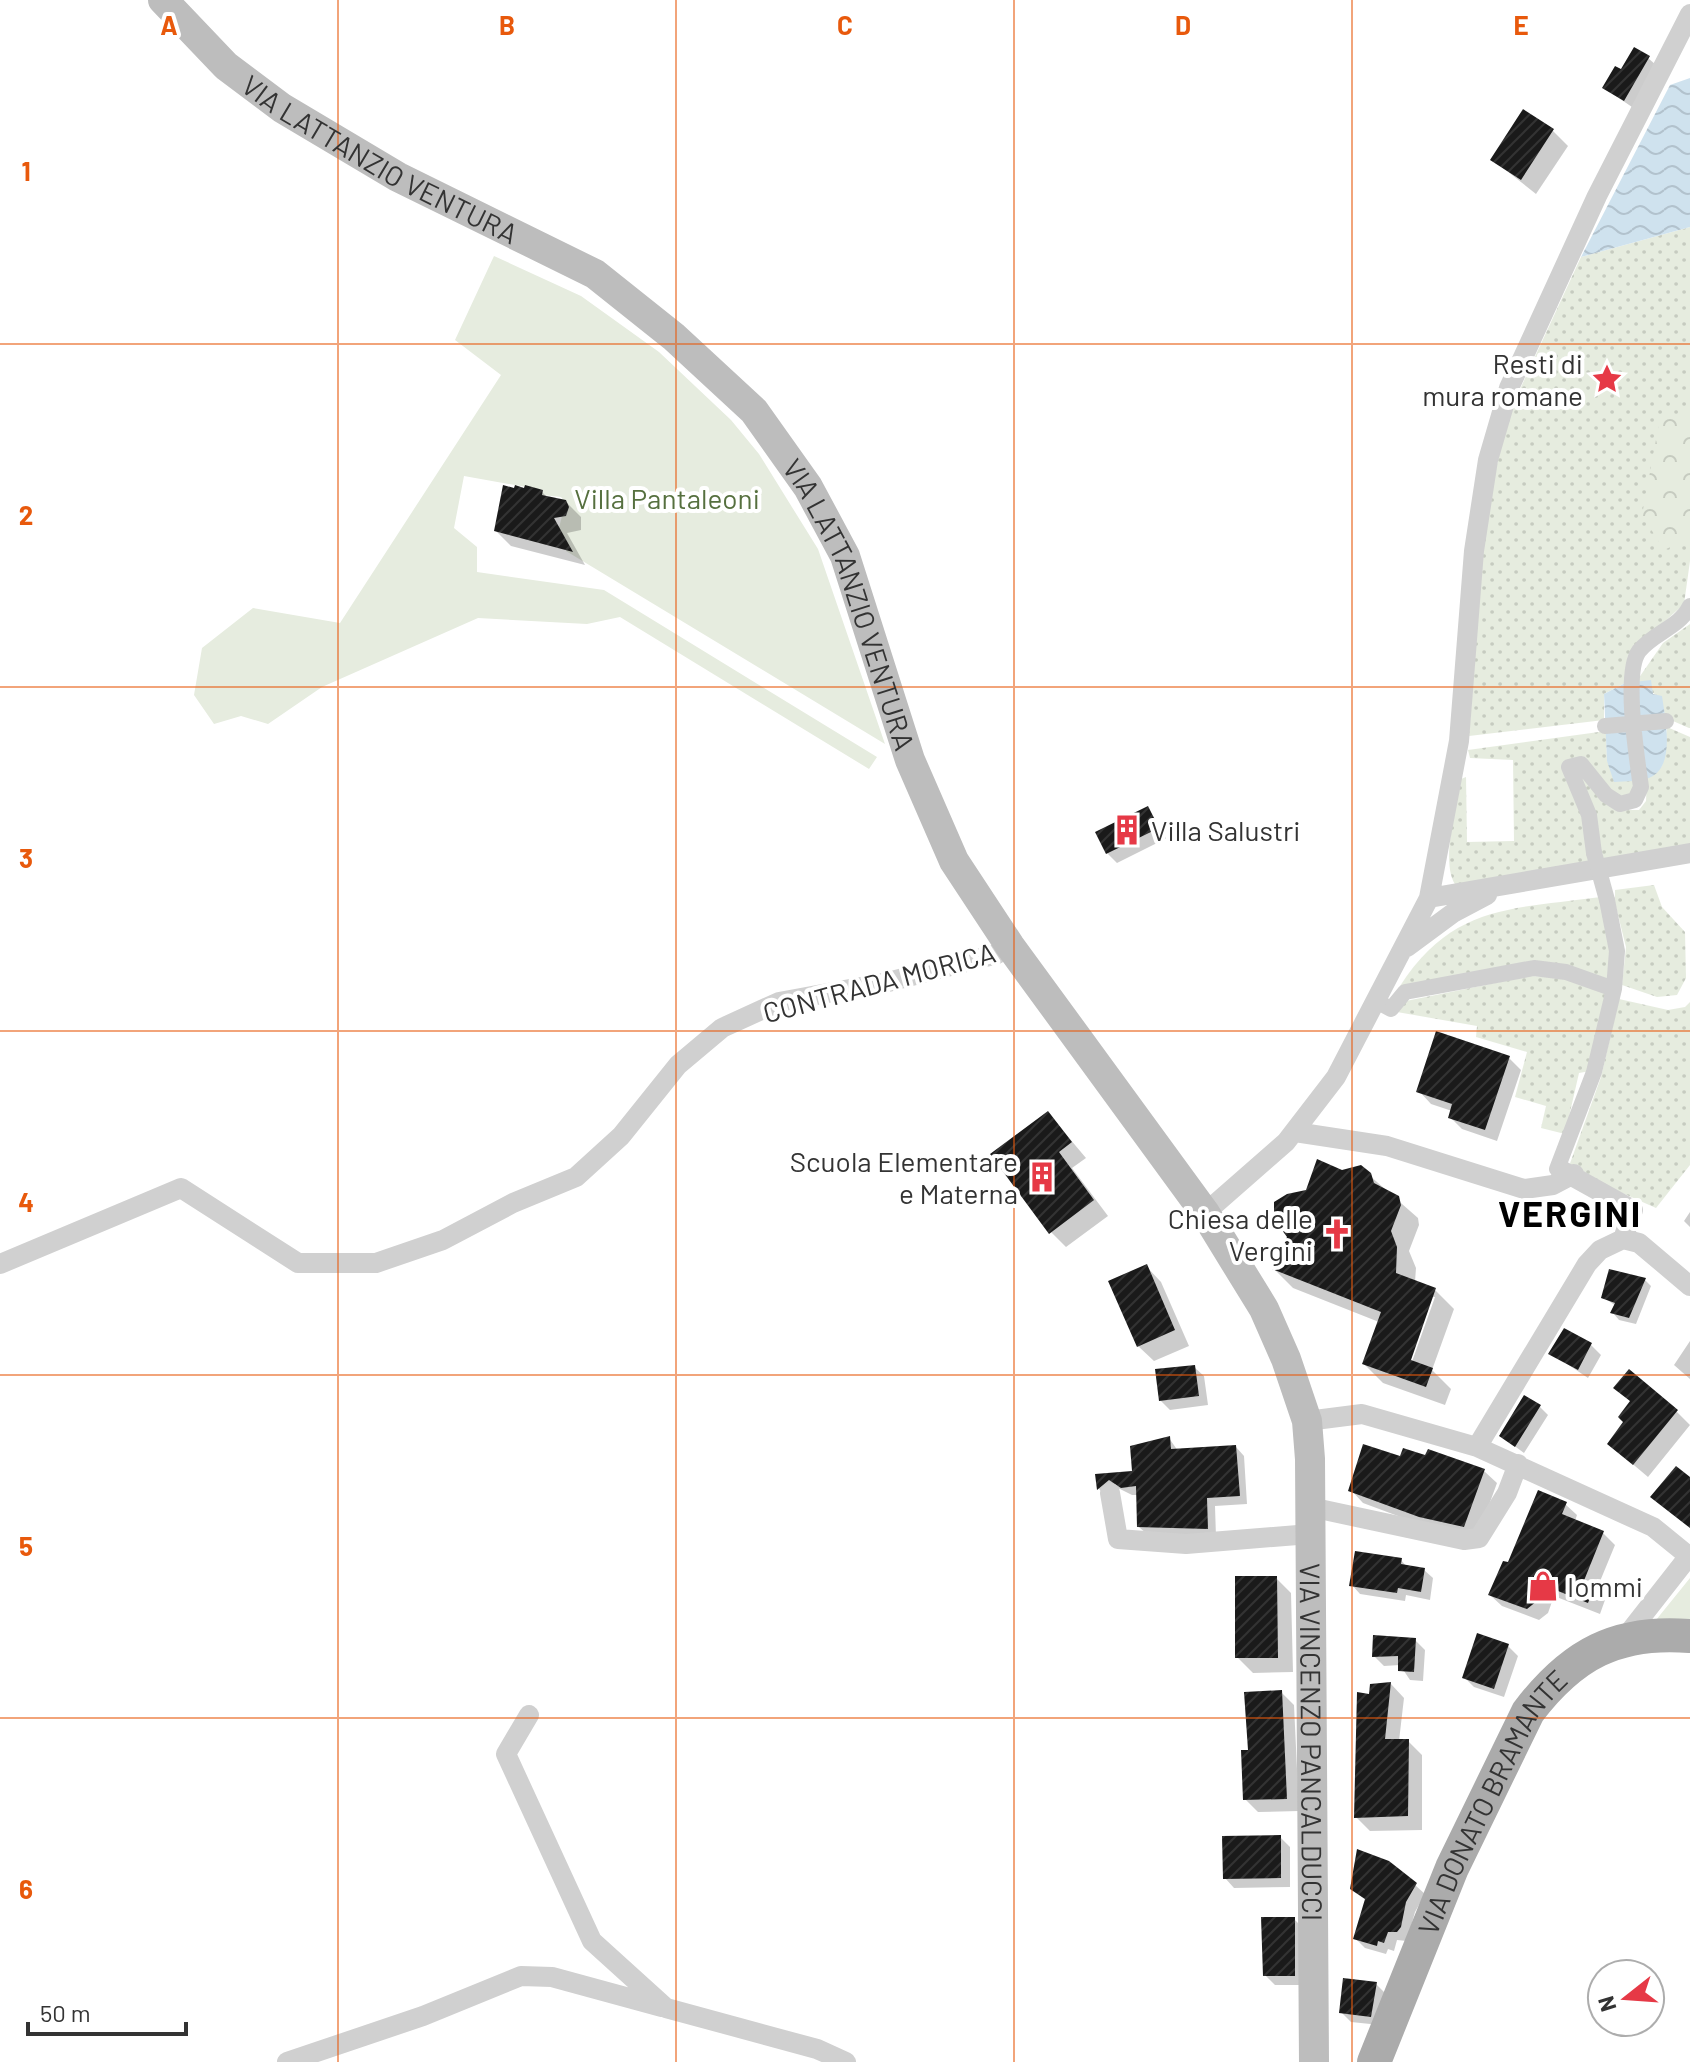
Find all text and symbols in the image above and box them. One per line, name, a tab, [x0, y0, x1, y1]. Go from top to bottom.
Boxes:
text: A	[160, 9, 178, 40]
text: B	[499, 9, 515, 40]
text: C	[837, 9, 853, 40]
text: D	[1175, 9, 1191, 40]
text: E	[1513, 9, 1529, 40]
street label: VIA LATTANZIO VENTURA	[236, 67, 524, 250]
text: 1	[21, 155, 31, 186]
place label: Resti di mura romane	[1422, 346, 1583, 412]
place icon: Resti di mura romane	[1590, 362, 1624, 396]
street label: VIA LATTANZIO VENTURA	[776, 452, 923, 754]
park label: Villa Pantaleoni	[574, 481, 760, 515]
text: 2	[19, 499, 33, 530]
building icon: Villa Salustri	[1110, 813, 1144, 847]
place label: Villa Salustri	[1151, 813, 1300, 847]
text: 3	[19, 842, 33, 873]
street label: CONTRADA MORICA	[759, 935, 999, 1029]
place label: Scuola Elementare e Materna	[790, 1144, 1018, 1210]
building icon: Scuola Elementare e Materna	[1025, 1160, 1059, 1194]
text: 4	[18, 1186, 34, 1217]
district label: VERGINI	[1498, 1191, 1642, 1234]
place label: Chiesa delle Vergini	[1168, 1201, 1313, 1267]
church icon: Chiesa delle Vergini	[1320, 1217, 1354, 1251]
text: 5	[19, 1530, 33, 1561]
street label: VIA VINCENZO PANCALDUCCI	[1294, 1563, 1330, 1921]
shop icon: Iommi	[1526, 1569, 1560, 1603]
place label: Iommi	[1567, 1569, 1643, 1603]
street label: VIA DONATO BRAMANTE	[1410, 1662, 1574, 1940]
text: 6	[19, 1873, 33, 1904]
north arrow	[1586, 1958, 1666, 2038]
scale bar	[28, 1986, 186, 2036]
text: N	[1591, 1993, 1620, 2015]
text: 50 m	[40, 1998, 91, 2027]

